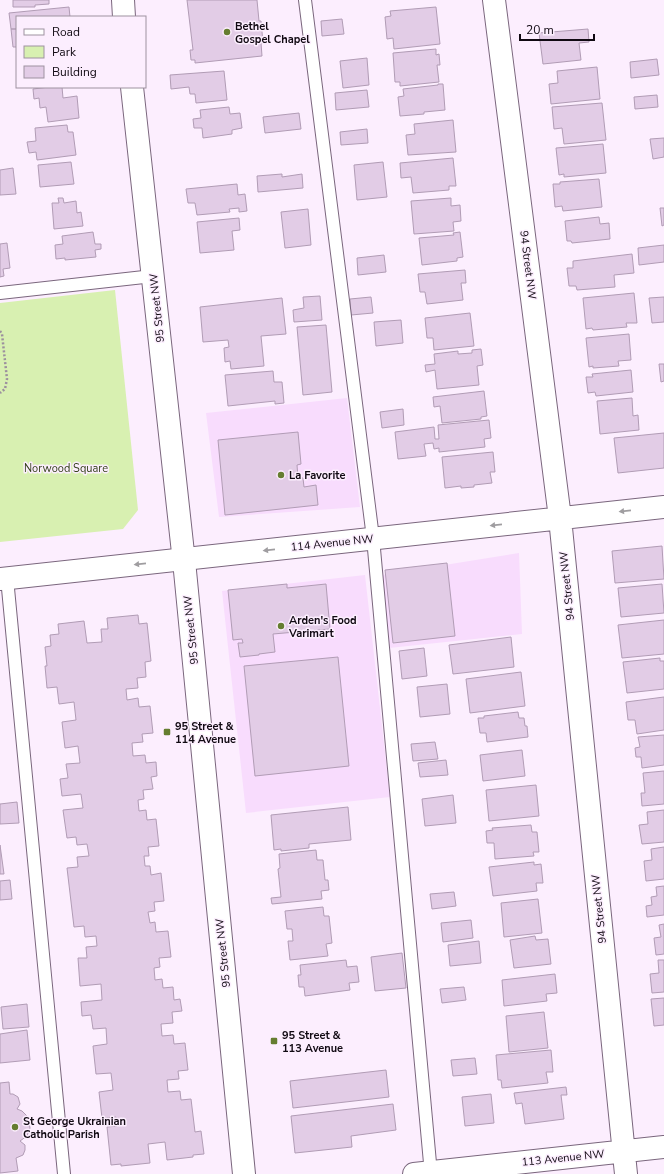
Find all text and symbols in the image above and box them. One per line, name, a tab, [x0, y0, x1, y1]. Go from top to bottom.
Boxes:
legend	[16, 16, 146, 88]
scale bar	[520, 16, 594, 42]
place label: Bethel Gospel Chapel	[235, 19, 310, 47]
text: 20 m	[526, 22, 554, 38]
text: Road	[52, 24, 80, 40]
marker: Bethel Gospel Chapel	[222, 27, 232, 37]
text: Park	[52, 44, 77, 60]
text: Building	[52, 64, 97, 80]
street label: 94 Street NW	[516, 230, 540, 300]
street label: 95 Street NW	[146, 273, 168, 343]
park label: Norwood Square	[24, 461, 108, 476]
place label: La Favorite	[289, 468, 345, 483]
marker: La Favorite	[276, 470, 286, 480]
one-way arrow	[619, 508, 631, 514]
one-way arrow	[490, 522, 502, 528]
street label: 114 Avenue NW	[290, 531, 374, 555]
one-way arrow	[263, 546, 275, 553]
street label: 94 Street NW	[556, 551, 578, 621]
one-way arrow	[134, 560, 146, 567]
street label: 95 Street NW	[180, 595, 202, 665]
place label: Arden's Food Varimart	[288, 613, 357, 641]
marker: Arden's Food Varimart	[276, 621, 286, 631]
place label: 95 Street & 114 Avenue	[175, 719, 236, 747]
marker: 95 Street & 114 Avenue	[162, 727, 172, 737]
street label: 94 Street NW	[588, 874, 610, 944]
street label: 95 Street NW	[212, 918, 234, 988]
place label: 95 Street & 113 Avenue	[282, 1028, 343, 1056]
marker: 95 Street & 113 Avenue	[269, 1036, 279, 1046]
place label: St George Ukrainian Catholic Parish	[23, 1114, 126, 1142]
marker: St George Ukrainian Catholic Parish	[10, 1122, 20, 1132]
street label: 113 Avenue NW	[521, 1146, 605, 1170]

